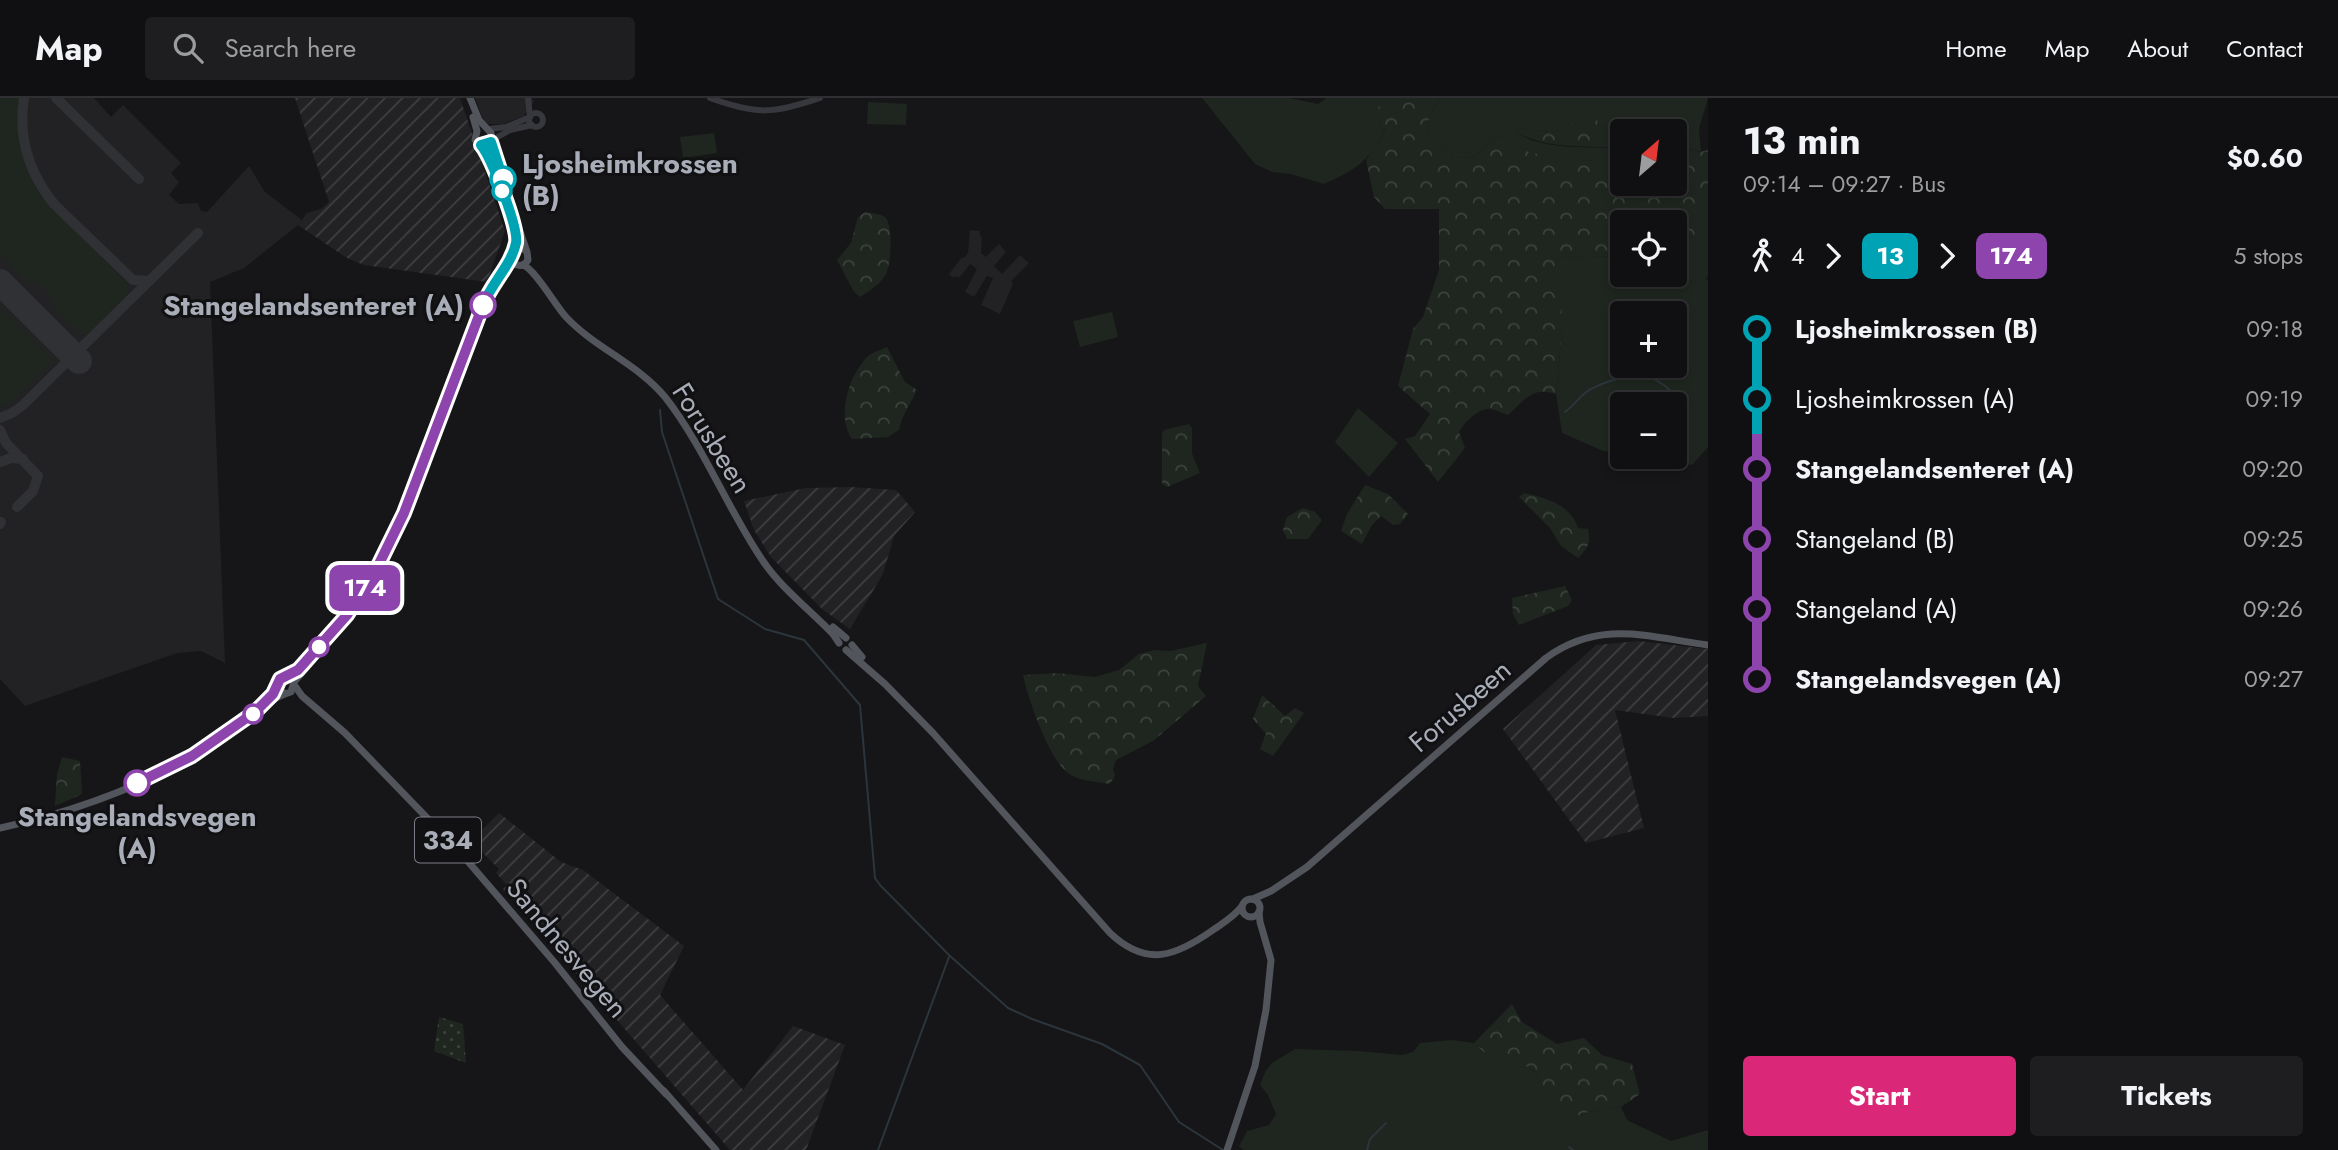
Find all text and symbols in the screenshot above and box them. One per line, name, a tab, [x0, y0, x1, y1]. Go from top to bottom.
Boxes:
search box	[145, 17, 635, 80]
text: Map	[35, 25, 103, 72]
icon: search	[169, 29, 207, 67]
text: Search here	[225, 29, 356, 67]
text: Home	[1945, 31, 2007, 66]
text: Map	[2045, 31, 2089, 66]
text: About	[2127, 31, 2188, 66]
text: Contact	[2226, 31, 2303, 66]
text: 13 min	[1743, 113, 1861, 168]
north arrow	[1610, 119, 1687, 196]
map controls	[1610, 119, 1687, 469]
text: $0.60	[2227, 139, 2303, 177]
place label: Ljosheimkrossen (B)	[522, 143, 738, 216]
marker: Ljosheimkrossen (B)	[490, 166, 516, 192]
text: 09:14 – 09:27 · Bus	[1743, 167, 1946, 201]
unlabelled marker	[492, 181, 512, 201]
button: locate	[1610, 210, 1687, 287]
icon: walk	[1743, 237, 1781, 275]
icon: forward	[1814, 237, 1852, 275]
icon: forward	[1928, 237, 1966, 275]
text: 13	[1876, 238, 1904, 273]
text: 174	[1990, 238, 2033, 273]
text: 4	[1791, 239, 1804, 273]
text: 5 stops	[2233, 239, 2303, 273]
place label: Stangelandsenteret (A)	[163, 285, 464, 326]
marker: Stangelandsenteret (A)	[470, 292, 496, 318]
button: +	[1610, 301, 1687, 378]
text: Ljosheimkrossen (B)	[1795, 310, 2038, 348]
text: 09:18	[2246, 312, 2303, 346]
street label: Forusbeen	[662, 375, 762, 501]
text: Ljosheimkrossen (A)	[1795, 380, 2015, 418]
text: 09:19	[2245, 382, 2303, 416]
button: −	[1610, 392, 1687, 469]
text: Stangelandsenteret (A)	[1795, 450, 2074, 488]
text: 09:20	[2242, 452, 2303, 486]
text: Stangeland (B)	[1795, 520, 1955, 558]
text: 09:25	[2243, 522, 2303, 556]
line badge: 174	[325, 565, 405, 611]
text: 174	[343, 570, 387, 605]
text: Stangeland (A)	[1795, 590, 1958, 628]
text: 09:26	[2243, 592, 2303, 626]
unlabelled marker	[309, 637, 329, 657]
street label: Forusbeen	[1400, 650, 1520, 762]
text: Stangelandsvegen (A)	[1795, 660, 2062, 698]
text: 09:27	[2244, 662, 2303, 696]
unlabelled marker	[243, 704, 263, 724]
marker: Stangelandsvegen (A)	[124, 770, 150, 796]
place label: Stangelandsvegen (A)	[18, 796, 256, 869]
road number: 334	[415, 818, 481, 862]
street label: Sandnesvegen	[496, 869, 638, 1027]
button: Start	[1743, 1056, 2016, 1136]
button: Tickets	[2030, 1056, 2303, 1136]

